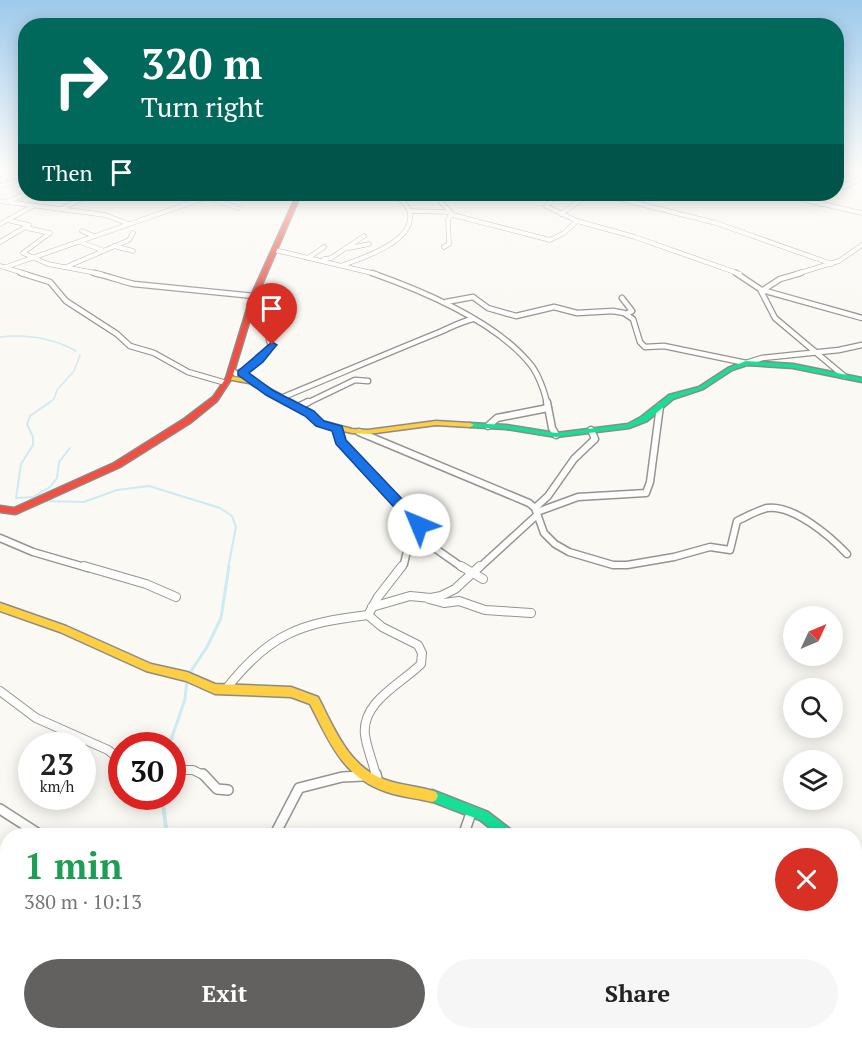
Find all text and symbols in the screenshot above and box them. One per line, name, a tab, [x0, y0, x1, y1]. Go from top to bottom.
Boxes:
text: 320 m	[141, 35, 262, 91]
icon: right	[42, 42, 120, 120]
text: Turn right	[141, 89, 264, 125]
icon: arrive	[105, 156, 138, 189]
text: Then	[42, 158, 93, 187]
pin	[246, 283, 297, 345]
icon: arrive	[255, 292, 288, 325]
position arrow	[387, 493, 451, 557]
north arrow	[783, 606, 843, 666]
map controls	[783, 606, 843, 810]
button: search	[783, 678, 843, 738]
speed limit sign: 30	[108, 732, 186, 810]
text: 23	[40, 744, 74, 784]
button: layers	[783, 750, 843, 810]
text: km/h	[40, 776, 74, 796]
text: 1 min	[24, 842, 122, 889]
button: close	[775, 848, 838, 911]
text: 380 m · 10:13	[24, 888, 142, 915]
button: Exit	[24, 959, 425, 1028]
button: Share	[437, 959, 838, 1028]

